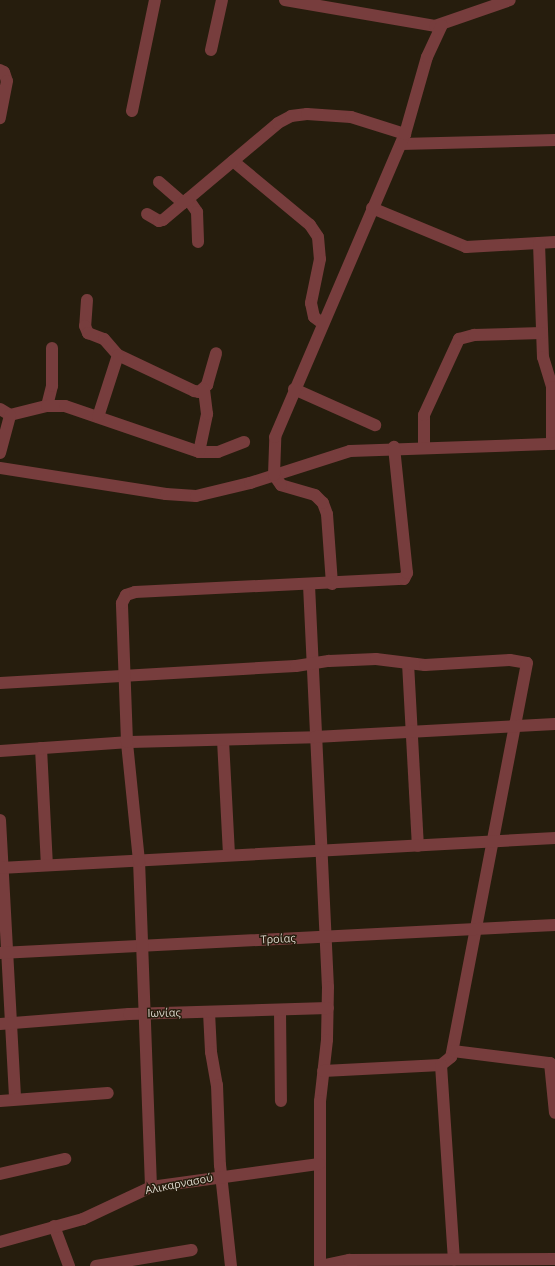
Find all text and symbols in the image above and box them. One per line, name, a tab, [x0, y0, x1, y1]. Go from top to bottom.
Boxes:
street label: Τροίας	[260, 931, 296, 947]
street label: Ιωνίας	[147, 1006, 181, 1020]
street label: Αλικαρνασού	[144, 1171, 214, 1197]

